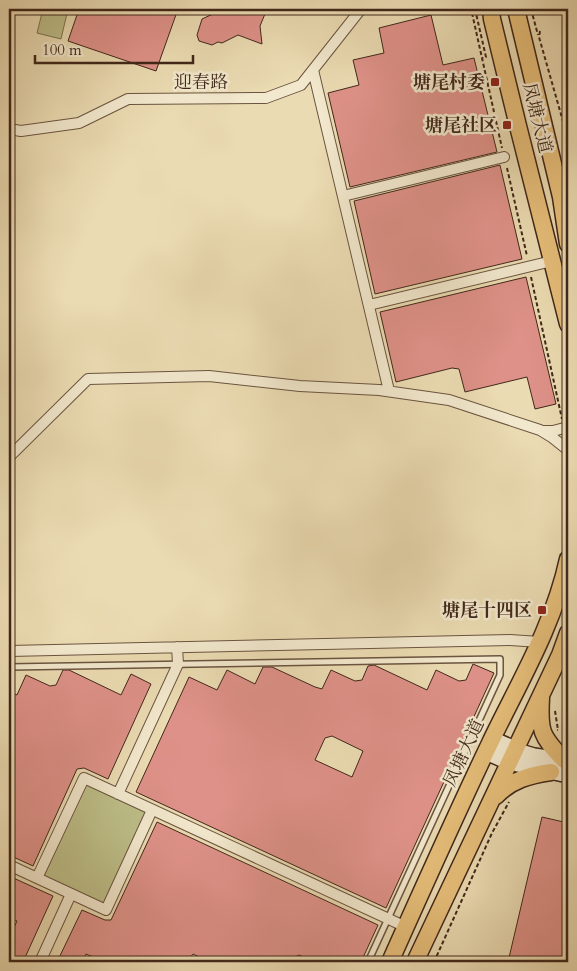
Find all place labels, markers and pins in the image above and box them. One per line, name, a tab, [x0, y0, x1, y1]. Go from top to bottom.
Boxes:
place label: 塘尾村委	[413, 70, 485, 95]
marker: 塘尾村委	[489, 76, 501, 88]
place label: 塘尾社区	[425, 113, 497, 138]
marker: 塘尾社区	[501, 119, 513, 131]
place label: 塘尾十四区	[442, 598, 532, 623]
marker: 塘尾十四区	[536, 604, 548, 616]

